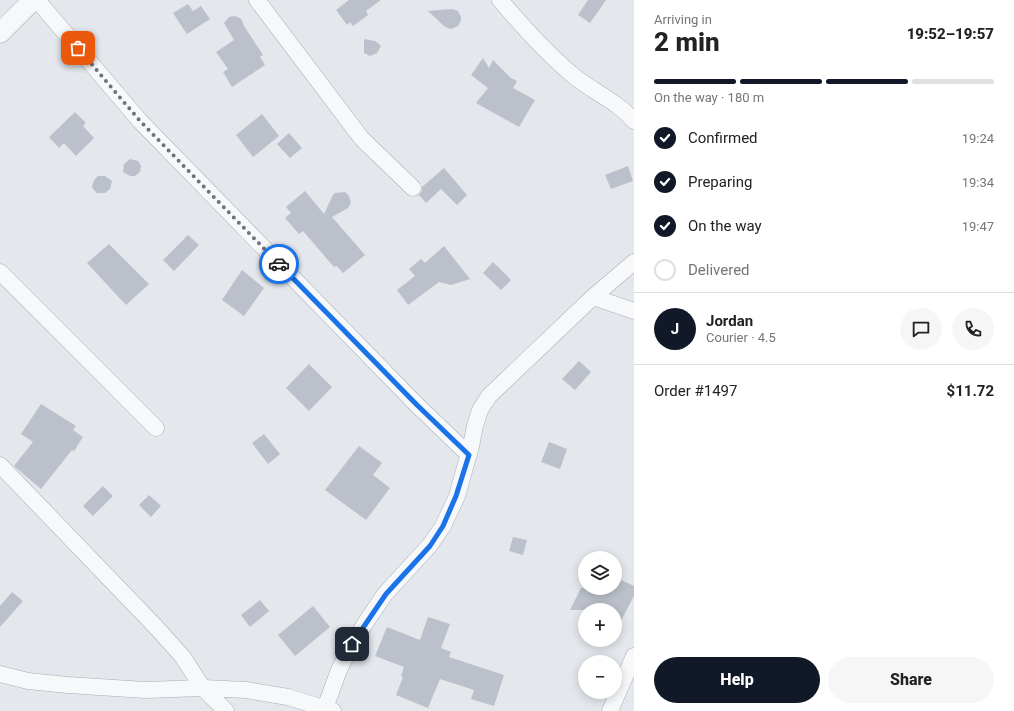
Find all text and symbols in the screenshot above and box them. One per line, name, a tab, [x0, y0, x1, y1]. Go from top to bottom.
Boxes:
text: Arriving in	[654, 12, 712, 27]
text: 19:52–19:57	[907, 25, 994, 43]
text: 2 min	[654, 27, 720, 57]
pin	[61, 31, 95, 65]
icon: bag	[67, 37, 89, 59]
text: On the way · 180 m	[654, 90, 764, 105]
icon: check	[654, 127, 676, 149]
text: Confirmed	[688, 129, 758, 147]
text: 19:24	[962, 131, 994, 146]
icon: check	[654, 171, 676, 193]
text: Preparing	[688, 173, 752, 191]
text: 19:34	[962, 175, 994, 190]
icon: check	[654, 215, 676, 237]
text: On the way	[688, 217, 762, 235]
text: 19:47	[962, 219, 994, 234]
courier	[259, 244, 299, 284]
icon: car	[268, 253, 290, 275]
text: Delivered	[688, 261, 750, 279]
button: chat	[900, 308, 942, 350]
button: phone	[952, 308, 994, 350]
text: Jordan	[706, 312, 753, 330]
text: J	[671, 320, 679, 338]
text: Courier · 4.5	[706, 330, 776, 345]
text: Order #1497	[654, 382, 737, 400]
text: $11.72	[947, 382, 994, 400]
map controls	[578, 551, 622, 699]
button: layers	[578, 551, 622, 595]
button: +	[578, 603, 622, 647]
pin	[335, 627, 369, 661]
icon: home	[341, 633, 363, 655]
button: −	[578, 655, 622, 699]
button: Help	[654, 657, 820, 703]
button: Share	[828, 657, 994, 703]

